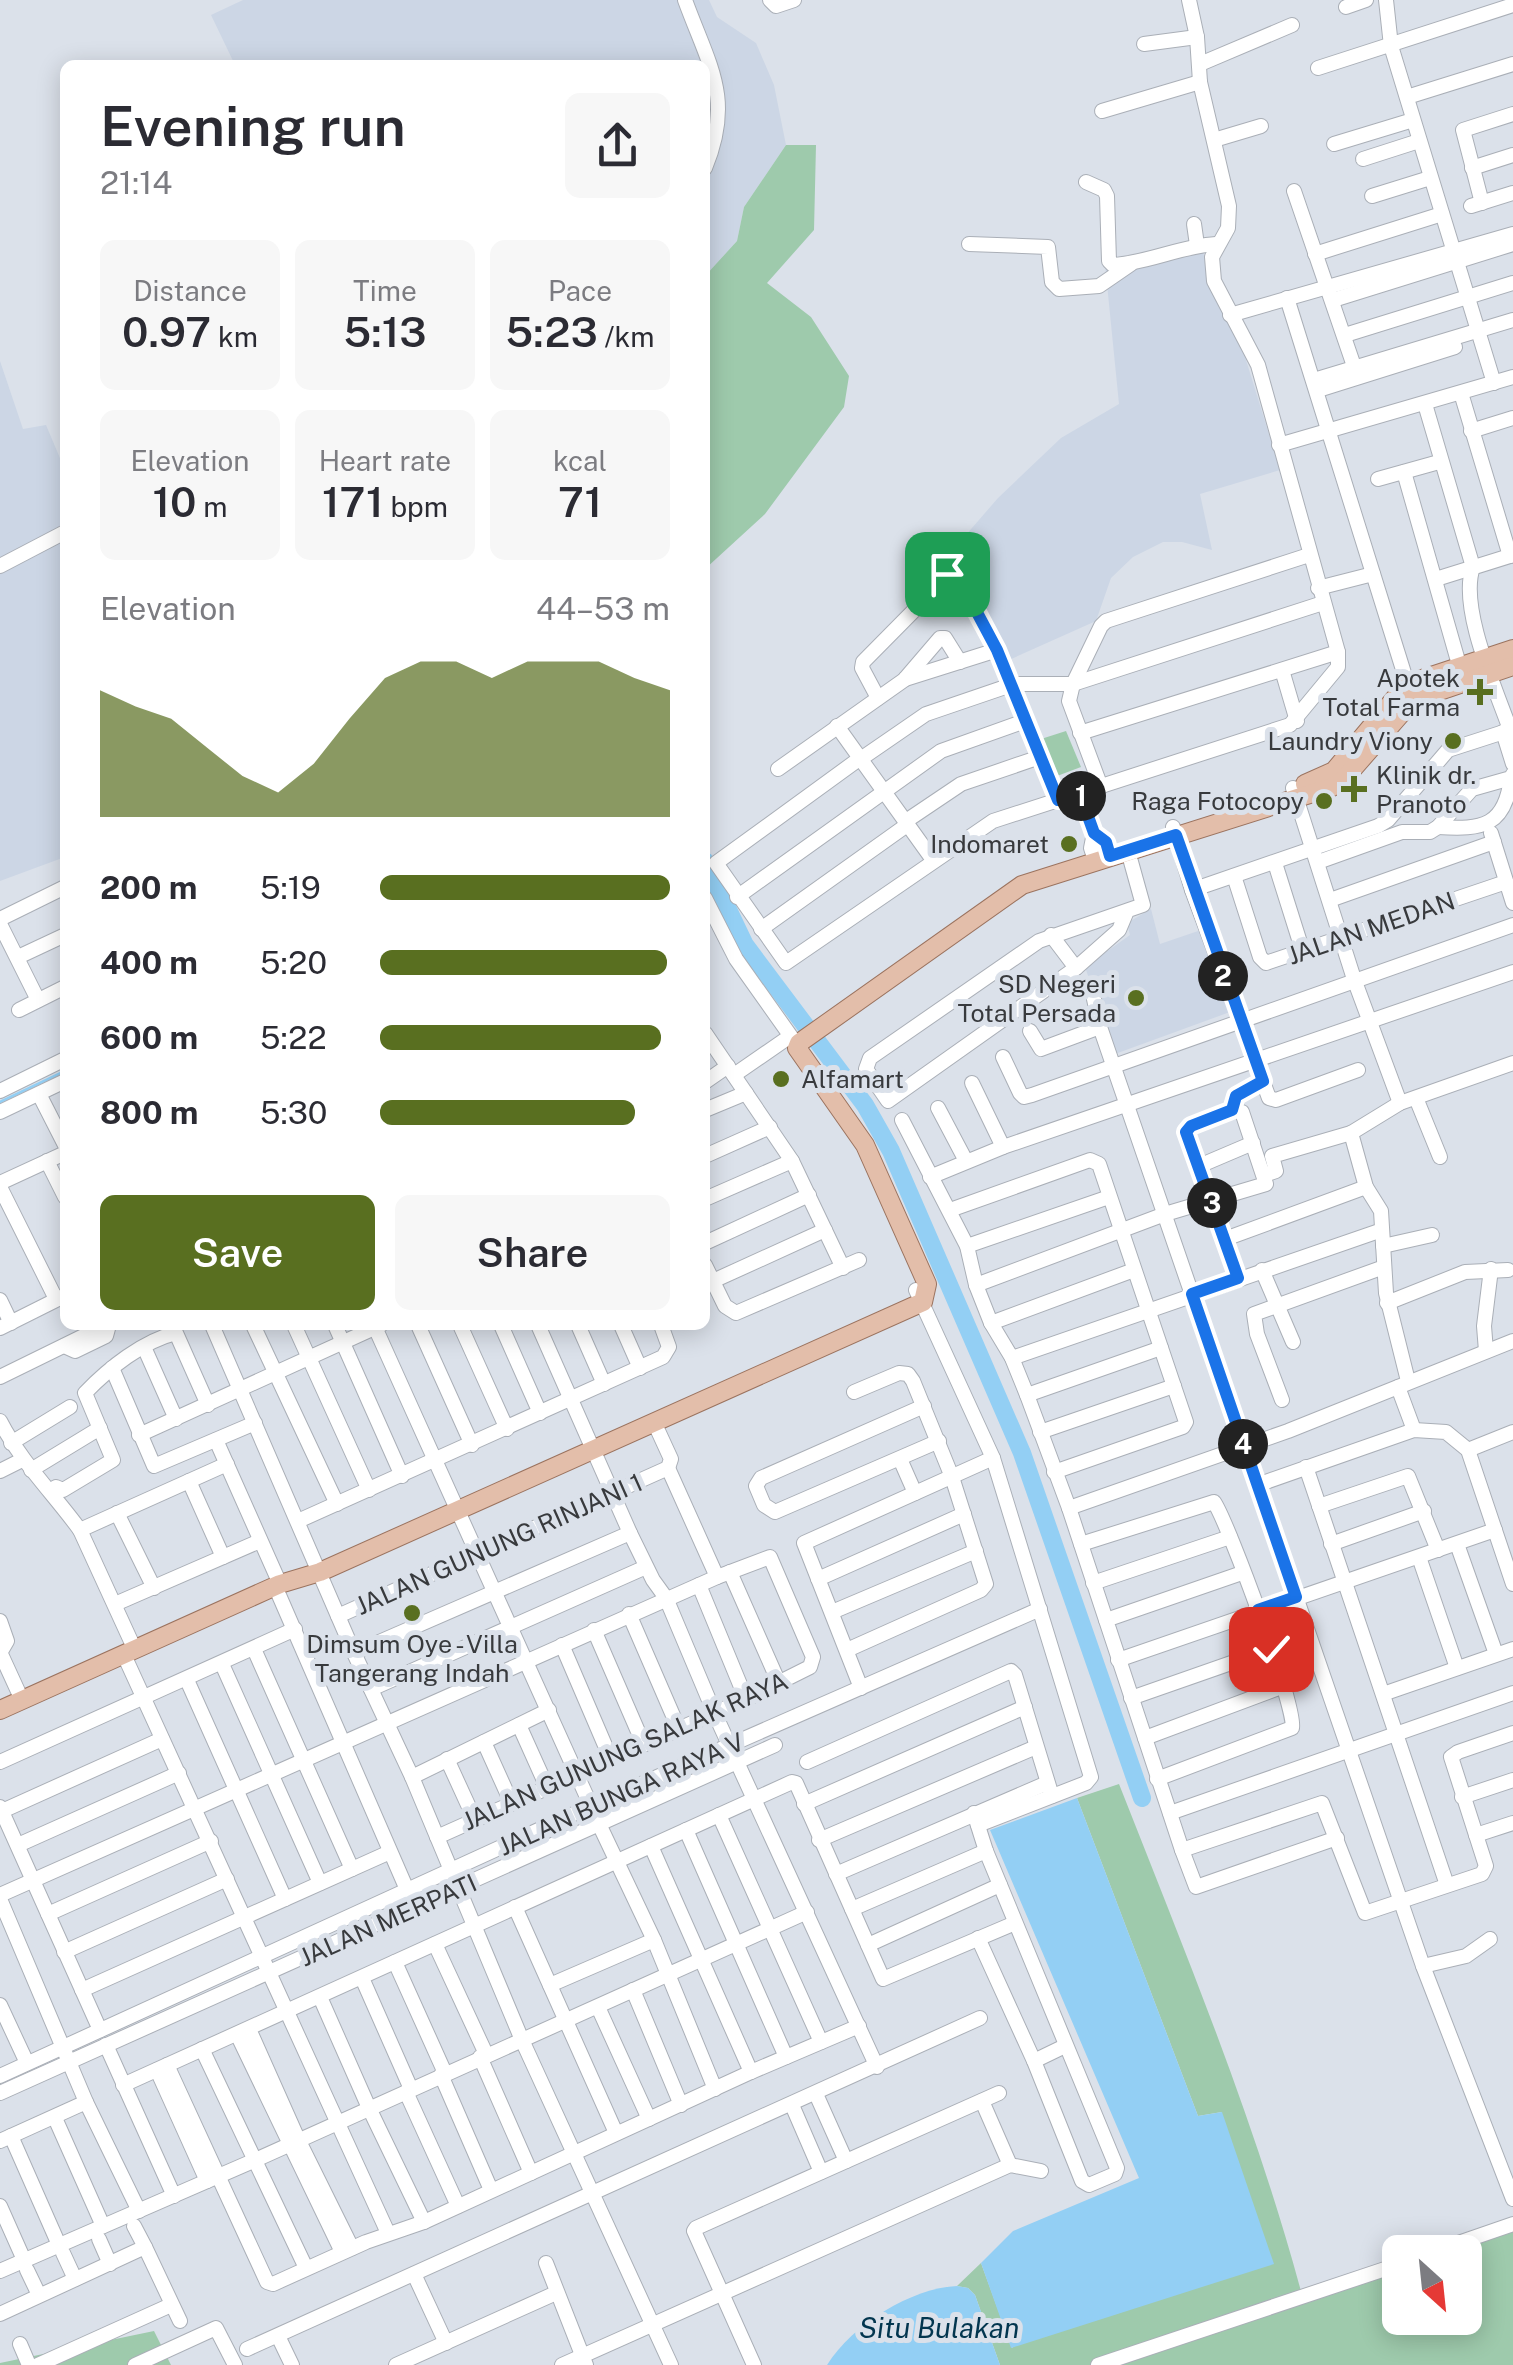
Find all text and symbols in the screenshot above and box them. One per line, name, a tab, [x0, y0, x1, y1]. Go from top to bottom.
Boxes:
button: share	[565, 93, 670, 198]
text: Evening run	[100, 94, 406, 158]
text: 21:14	[100, 164, 172, 201]
text: Distance	[133, 274, 247, 307]
text: Time	[353, 274, 417, 307]
text: Pace	[548, 274, 612, 307]
text: 0.97	[122, 307, 211, 356]
text: 5:13	[344, 307, 427, 356]
text: 5:23	[506, 307, 598, 356]
text: km	[211, 320, 258, 353]
text: /km	[598, 320, 654, 353]
text: Elevation	[131, 444, 249, 477]
text: Heart rate	[319, 444, 451, 477]
text: kcal	[553, 444, 607, 477]
text: 10	[152, 477, 197, 526]
text: 171	[322, 477, 384, 526]
text: 71	[558, 477, 602, 526]
text: m	[197, 490, 228, 523]
text: bpm	[384, 490, 448, 523]
pin	[905, 532, 990, 617]
icon: arrive	[920, 547, 975, 602]
text: Elevation	[100, 590, 236, 627]
text: 44–53 m	[536, 590, 670, 627]
place label: Apotek Total Farma	[1323, 663, 1460, 722]
marker: Apotek Total Farma	[1469, 681, 1491, 703]
place label: Laundry Viony	[1268, 726, 1433, 756]
marker: Laundry Viony	[1442, 730, 1464, 752]
place label: Klinik dr. Pranoto	[1376, 760, 1476, 819]
pin: 1	[1056, 771, 1106, 821]
marker: Klinik dr. Pranoto	[1341, 776, 1367, 802]
text: 1	[1075, 779, 1087, 812]
place label: Raga Fotocopy	[1131, 786, 1304, 816]
marker: Raga Fotocopy	[1313, 790, 1335, 812]
place label: Indomaret	[930, 829, 1049, 859]
marker: Indomaret	[1058, 833, 1080, 855]
text: 200 m	[100, 869, 197, 906]
text: 5:19	[260, 869, 321, 906]
street label: JALAN MEDAN	[1283, 885, 1459, 971]
text: 400 m	[100, 944, 198, 981]
text: 5:20	[260, 944, 327, 981]
pin: 2	[1198, 951, 1248, 1001]
text: 2	[1214, 959, 1232, 992]
place label: SD Negeri Total Persada	[957, 969, 1116, 1028]
marker: SD Negeri Total Persada	[1125, 987, 1147, 1009]
text: 600 m	[100, 1019, 198, 1056]
text: 5:22	[260, 1019, 327, 1056]
place label: Alfamart	[801, 1064, 904, 1094]
marker: Alfamart	[770, 1068, 792, 1090]
text: 800 m	[100, 1094, 198, 1131]
text: 5:30	[260, 1094, 327, 1131]
pin: 3	[1187, 1178, 1237, 1228]
text: 3	[1203, 1186, 1221, 1219]
button: Save	[100, 1195, 375, 1310]
button: Share	[395, 1195, 670, 1310]
pin: 4	[1218, 1419, 1268, 1469]
text: 4	[1234, 1427, 1252, 1460]
street label: JALAN GUNUNG RINJANI 1	[351, 1467, 647, 1621]
marker: Dimsum Oye - Villa Tangerang Indah	[401, 1602, 423, 1624]
pin	[1229, 1607, 1314, 1692]
icon: check	[1244, 1622, 1299, 1677]
place label: Dimsum Oye - Villa Tangerang Indah	[306, 1629, 518, 1688]
street label: JALAN GUNUNG SALAK RAYA	[458, 1665, 792, 1837]
street label: JALAN BUNGA RAYA V	[494, 1726, 749, 1862]
street label: JALAN MERPATI	[295, 1868, 481, 1972]
north arrow	[1382, 2235, 1482, 2335]
map controls	[1382, 2235, 1482, 2335]
water label: Situ Bulakan	[859, 2311, 1019, 2344]

